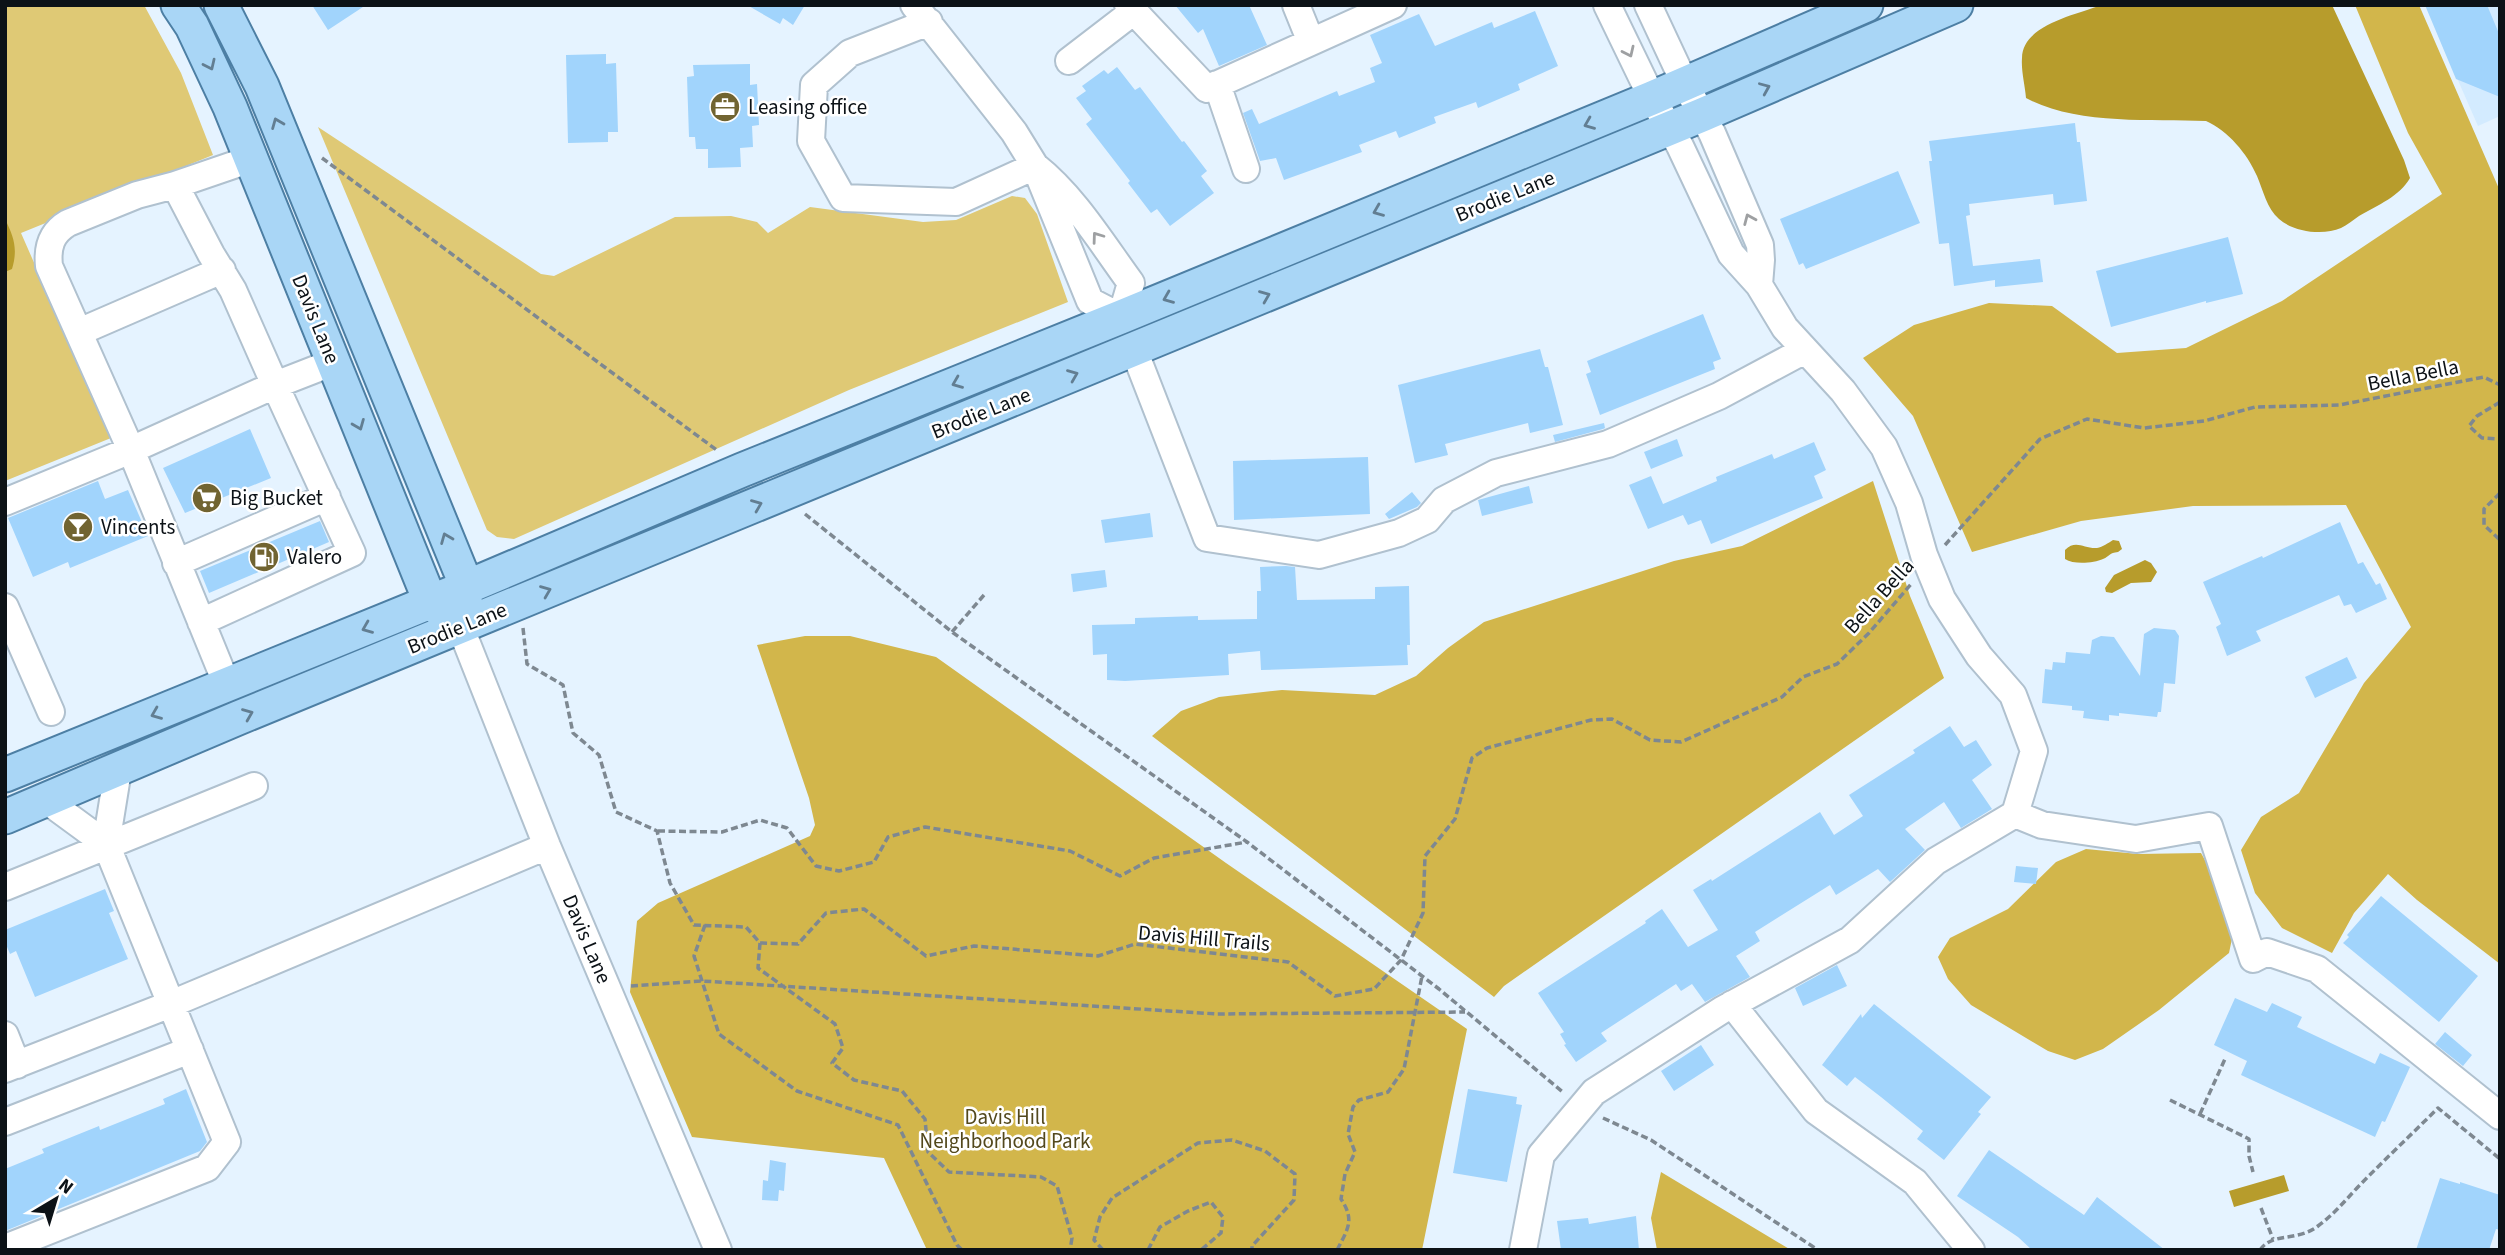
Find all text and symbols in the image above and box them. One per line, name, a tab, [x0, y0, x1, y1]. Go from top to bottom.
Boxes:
one-way arrow	[1621, 45, 1635, 57]
one-way arrow	[202, 58, 216, 71]
one-way arrow	[1758, 82, 1770, 96]
office icon: Leasing office	[708, 90, 742, 124]
place label: Leasing office	[748, 92, 867, 122]
one-way arrow	[1583, 116, 1595, 130]
one-way arrow	[272, 117, 286, 129]
street label: Brodie Lane	[1451, 162, 1559, 230]
one-way arrow	[1373, 203, 1386, 217]
one-way arrow	[1743, 214, 1757, 226]
one-way arrow	[1093, 232, 1105, 245]
street label: Davis Lane	[284, 270, 348, 368]
one-way arrow	[1163, 289, 1175, 303]
one-way arrow	[1258, 290, 1270, 304]
street label: Bella Bella	[2365, 351, 2461, 399]
one-way arrow	[1067, 369, 1079, 383]
one-way arrow	[952, 375, 964, 389]
street label: Brodie Lane	[927, 379, 1035, 447]
one-way arrow	[351, 418, 365, 430]
supermarket icon: Big Bucket	[190, 481, 224, 515]
place label: Big Bucket	[230, 483, 323, 513]
one-way arrow	[749, 499, 762, 513]
bar icon: Vincents	[61, 510, 95, 544]
place label: Vincents	[101, 512, 175, 542]
one-way arrow	[441, 532, 455, 544]
fuel station icon: Valero	[247, 540, 281, 574]
place label: Valero	[287, 542, 342, 572]
street label: Bella Bella	[1837, 552, 1921, 640]
one-way arrow	[539, 585, 551, 599]
street label: Brodie Lane	[403, 594, 511, 662]
one-way arrow	[362, 619, 374, 633]
one-way arrow	[151, 705, 163, 719]
one-way arrow	[242, 708, 254, 722]
street label: Davis Lane	[555, 890, 619, 988]
street label: Davis Hill Trails	[1137, 917, 1271, 959]
park label: Davis Hill Neighborhood Park	[920, 1102, 1091, 1156]
north arrow	[21, 1164, 91, 1234]
text: N	[52, 1172, 79, 1201]

